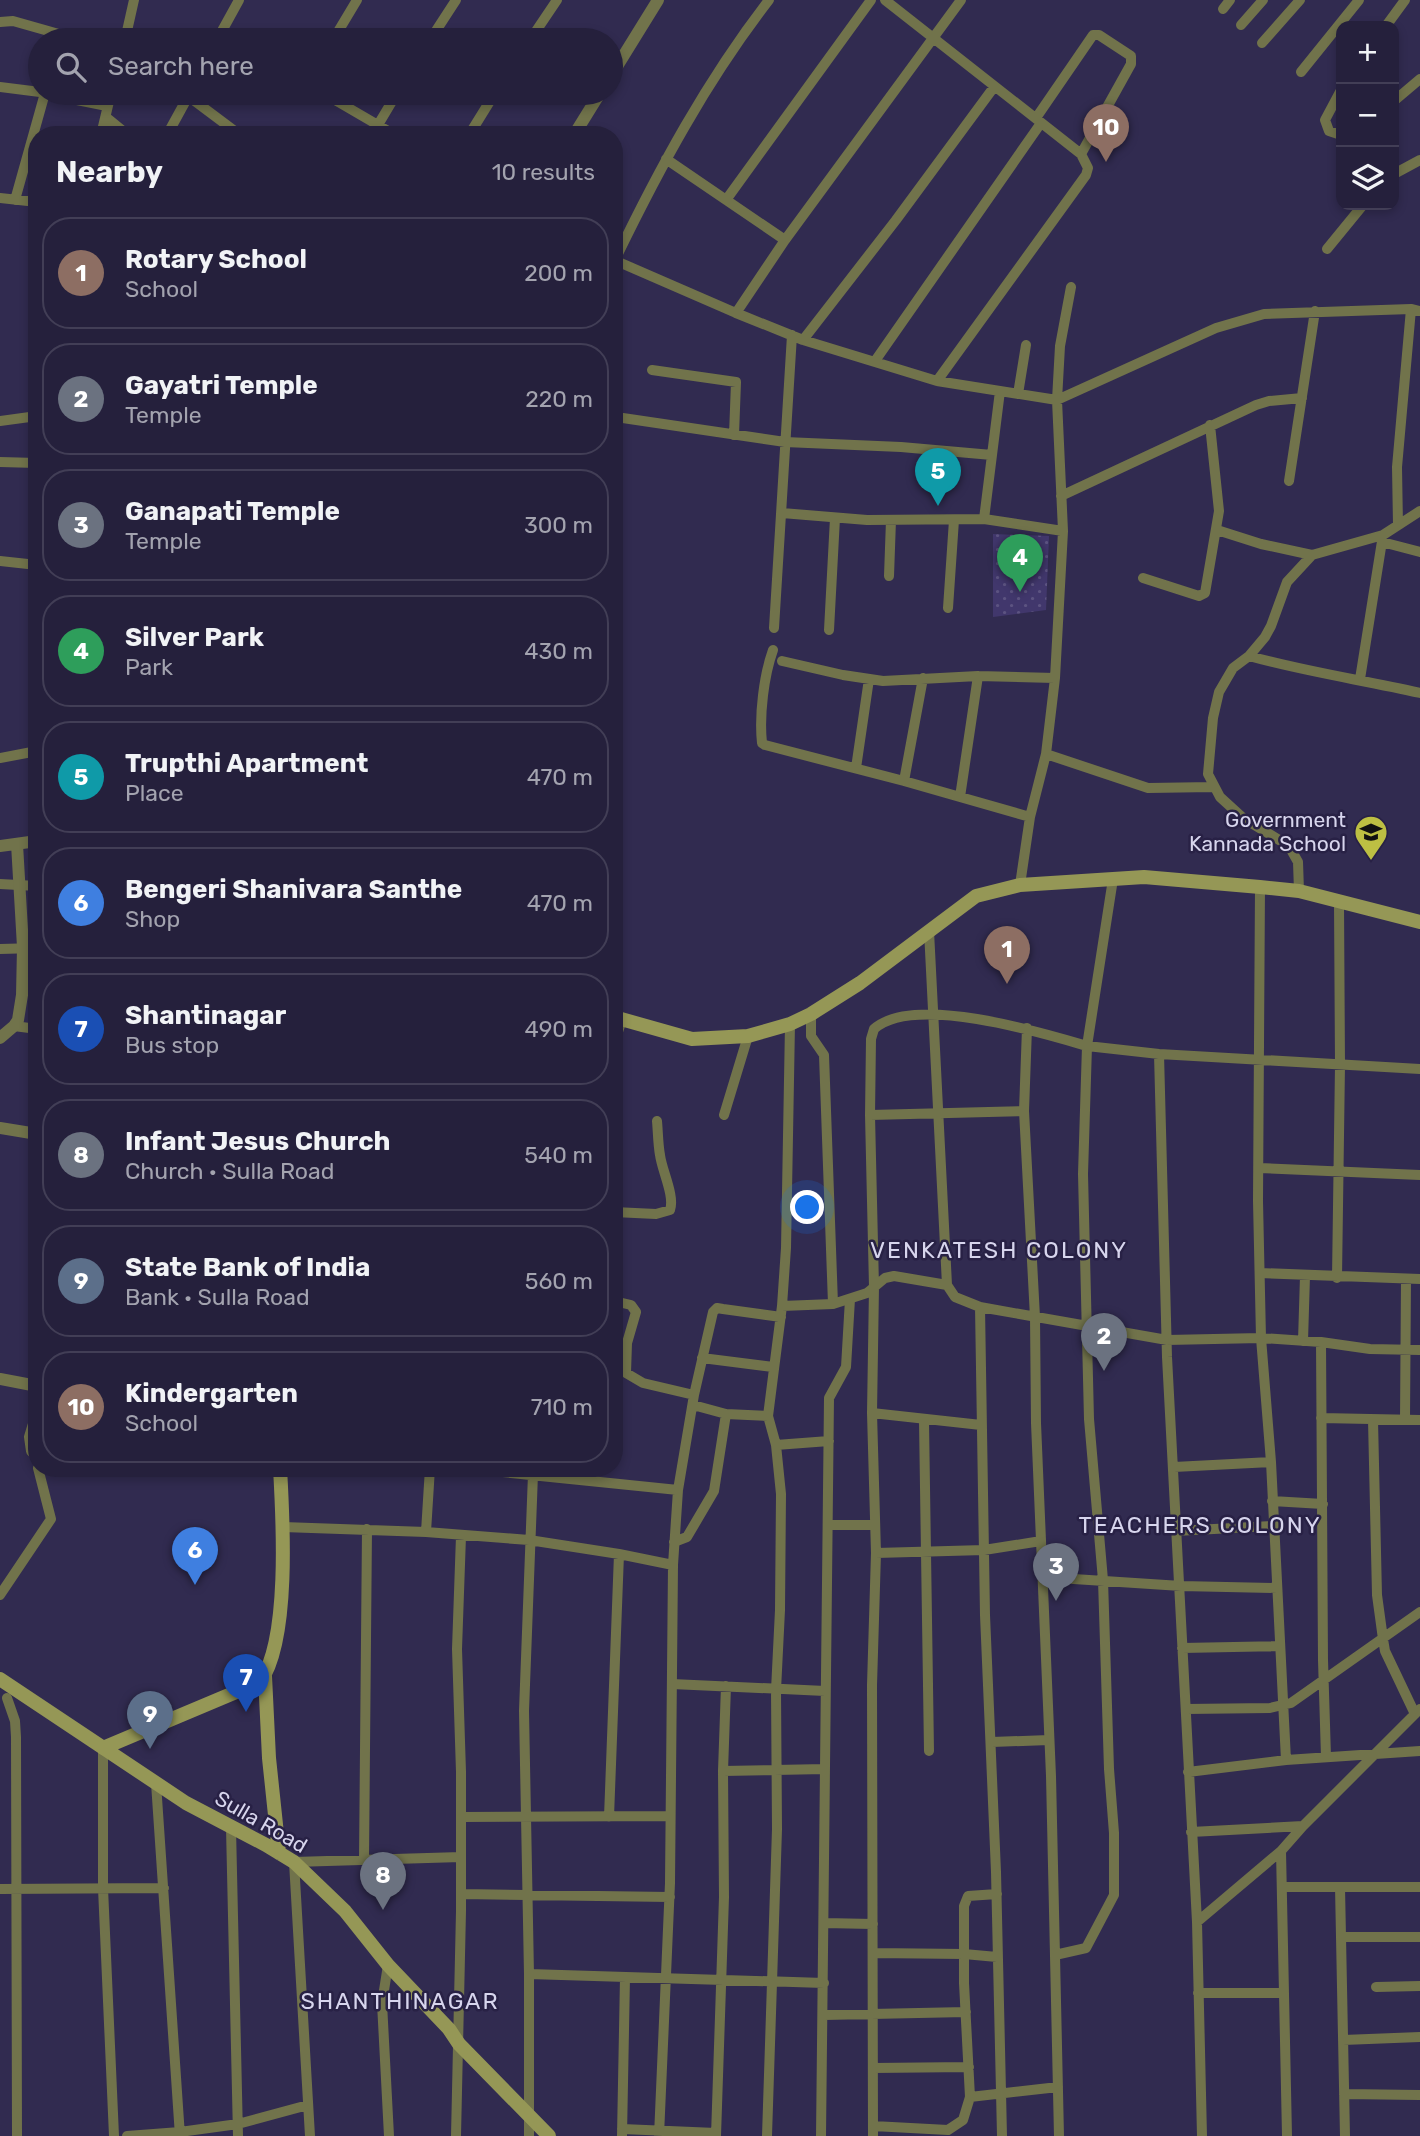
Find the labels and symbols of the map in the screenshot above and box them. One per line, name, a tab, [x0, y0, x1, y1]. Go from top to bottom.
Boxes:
pin: 10	[1083, 104, 1129, 162]
pin: 5	[915, 448, 961, 506]
pin: 4	[997, 534, 1043, 592]
place label: Government Kannada School	[1189, 807, 1346, 856]
school or university icon: Government Kannada School	[1352, 813, 1390, 862]
pin: 1	[984, 926, 1030, 984]
your location	[790, 1190, 824, 1224]
district label: VENKATESH COLONY	[870, 1236, 1128, 1264]
pin: 2	[1081, 1313, 1127, 1371]
district label: TEACHERS COLONY	[1078, 1511, 1322, 1539]
pin: 6	[172, 1527, 218, 1585]
pin: 3	[1033, 1543, 1079, 1601]
pin: 7	[223, 1654, 269, 1712]
pin: 9	[127, 1691, 173, 1749]
street label: Sulla Road	[211, 1785, 312, 1858]
pin: 8	[360, 1852, 406, 1910]
district label: SHANTHINAGAR	[300, 1987, 500, 2015]

